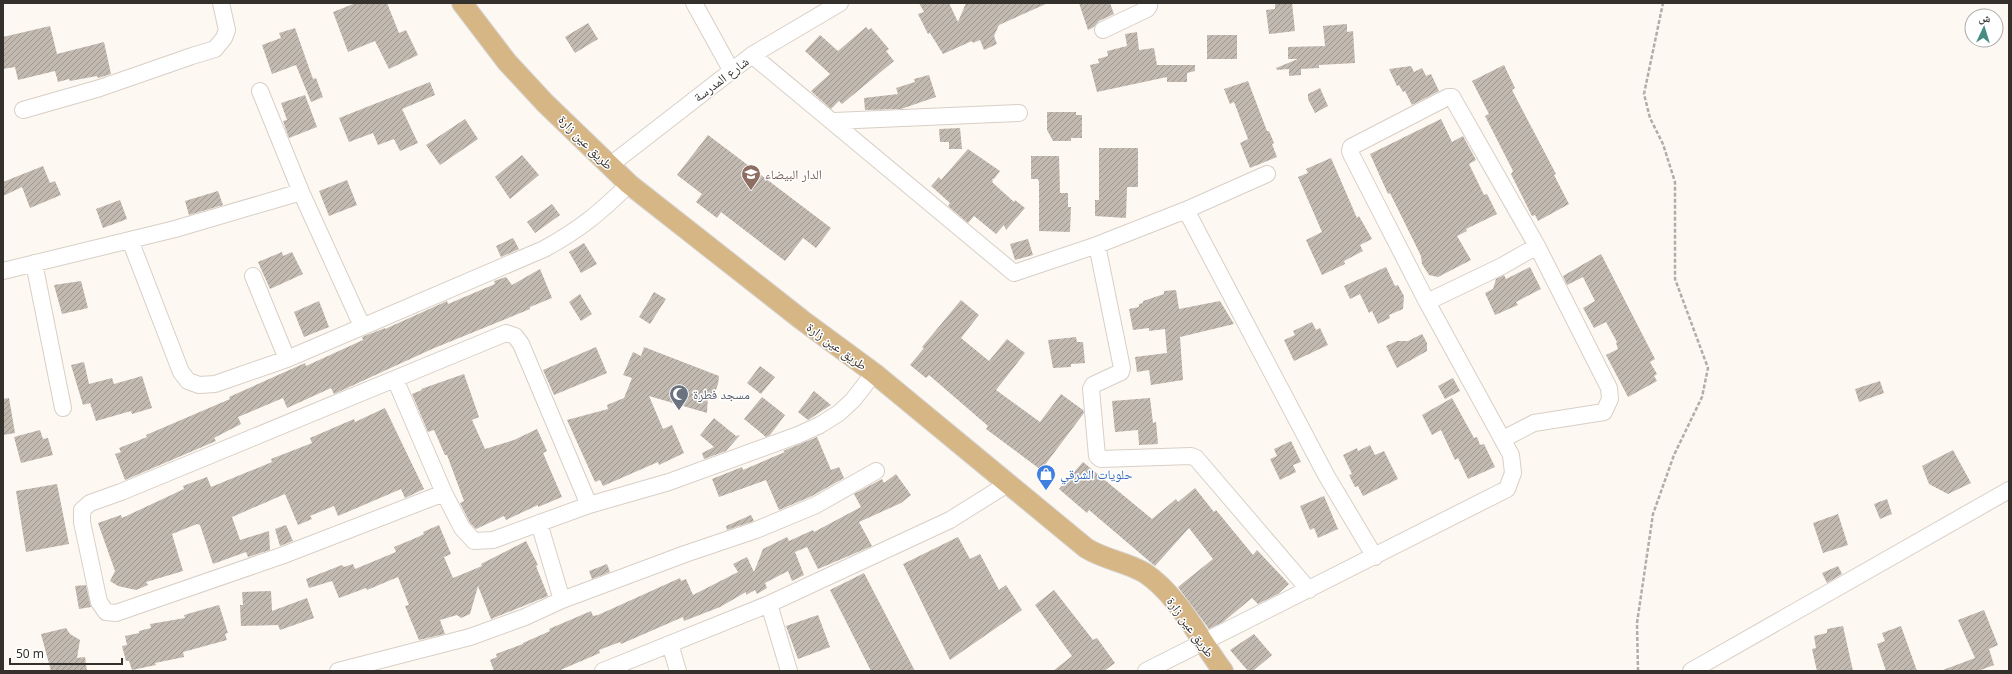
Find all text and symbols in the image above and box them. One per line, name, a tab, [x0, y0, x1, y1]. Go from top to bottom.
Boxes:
north arrow	[1964, 8, 2004, 48]
text: ش	[1978, 10, 1991, 26]
street label: شارع المدرسة	[690, 52, 753, 107]
street label: طريق عين زارة	[555, 111, 617, 173]
school or university icon: الدار البيضاء	[740, 163, 762, 191]
place label: الدار البيضاء	[765, 165, 822, 183]
street label: طريق عين زارة	[803, 318, 871, 374]
mosque icon: مسجد فطرة	[668, 383, 690, 411]
place label: مسجد فطرة	[693, 385, 750, 403]
shop icon: حلويات الشرقي	[1035, 463, 1057, 491]
place label: حلويات الشرقي	[1060, 465, 1133, 485]
street label: طريق عين زارة	[1163, 593, 1219, 661]
scale bar	[10, 640, 122, 666]
text: 50 m	[16, 645, 44, 662]

